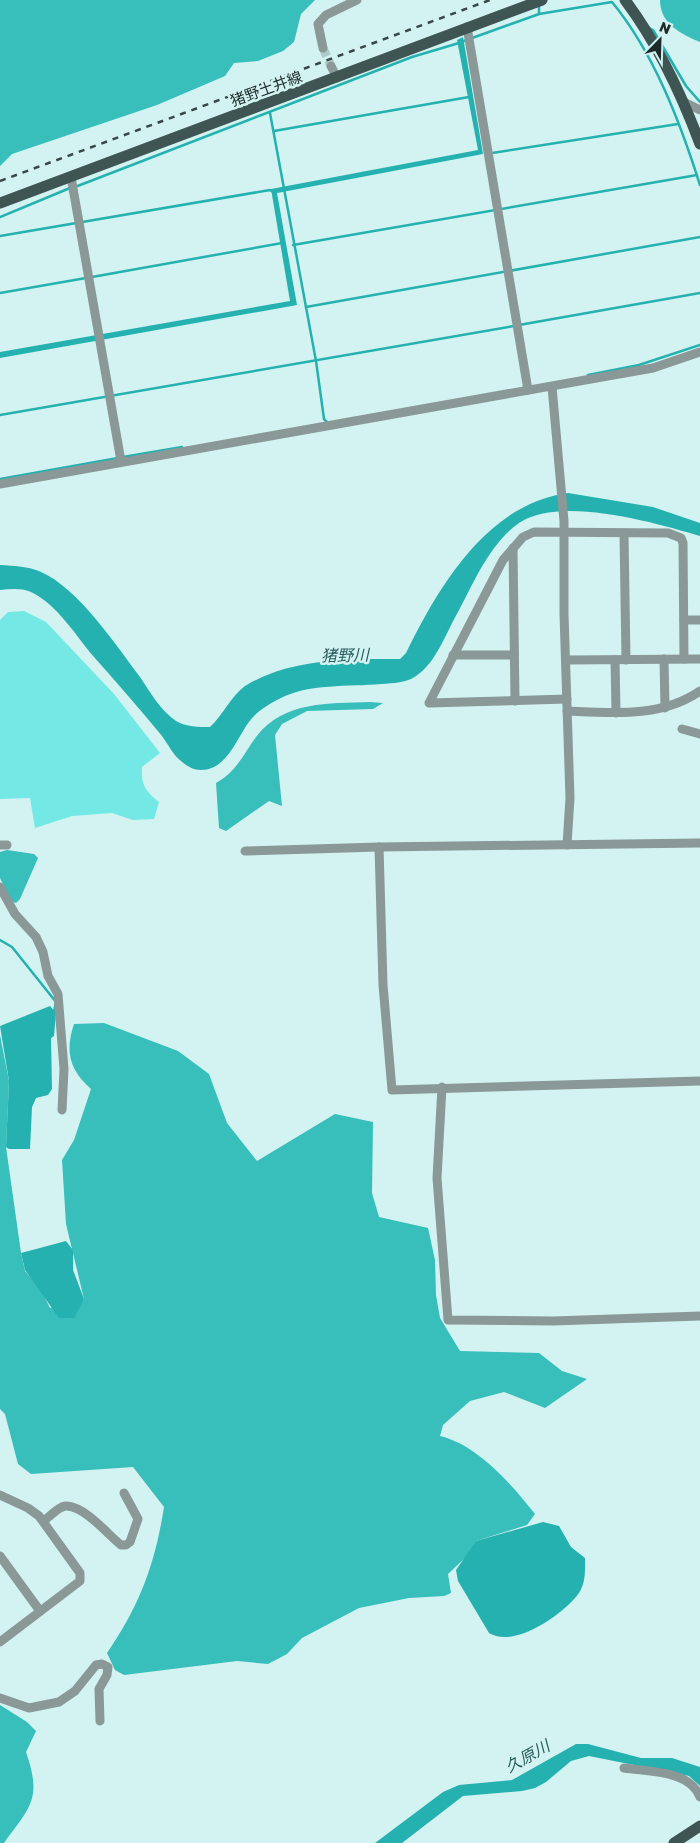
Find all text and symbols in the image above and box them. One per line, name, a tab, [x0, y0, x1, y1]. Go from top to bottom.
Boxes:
north arrow	[635, 15, 685, 65]
text: N	[657, 18, 673, 37]
street label: 猪野土井線	[228, 67, 304, 109]
water label: 猪野川	[321, 645, 371, 665]
water label: 久原川	[501, 1735, 555, 1776]

